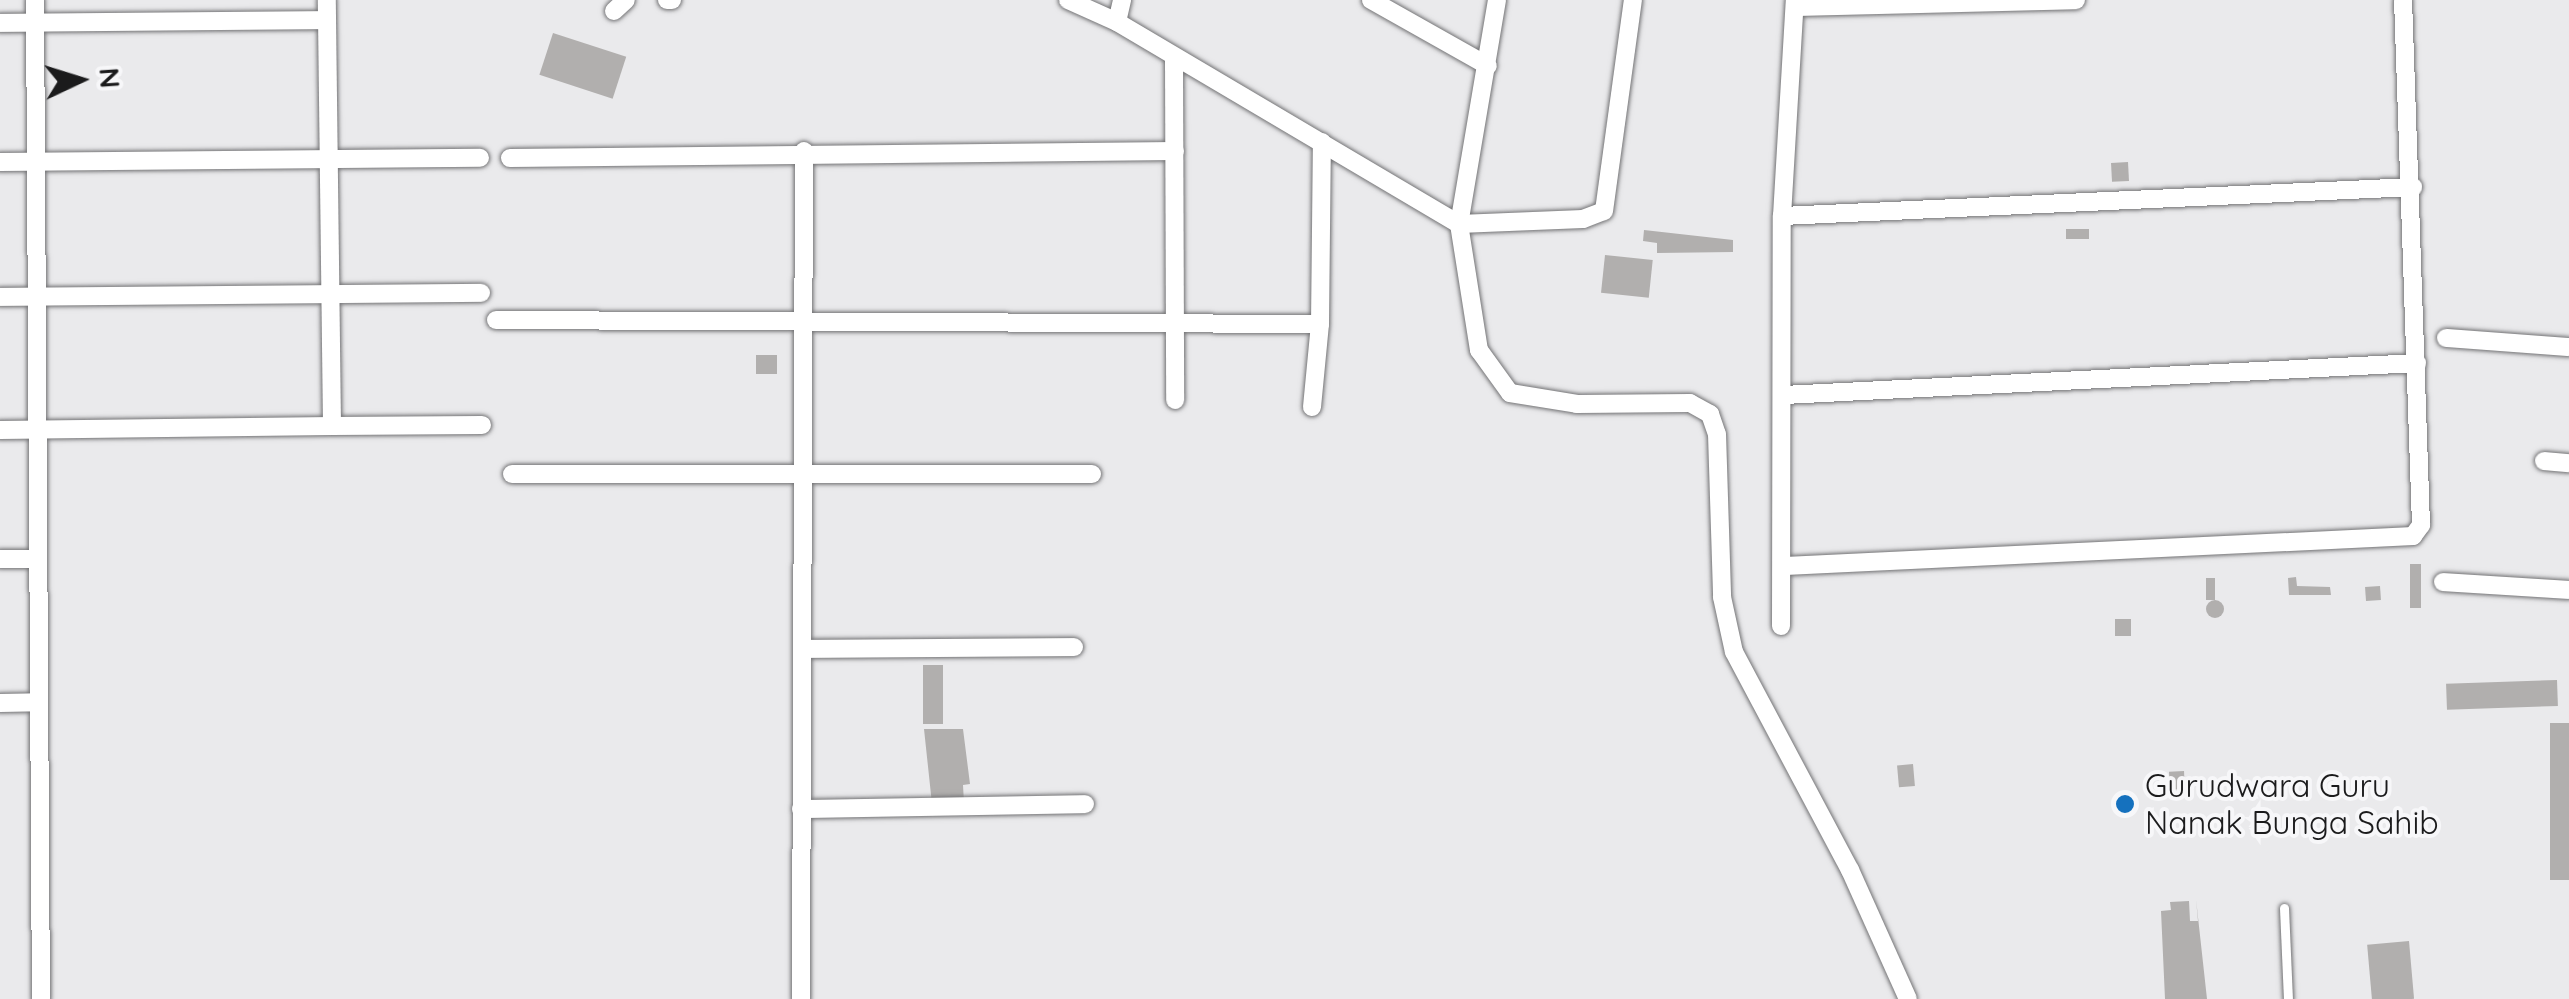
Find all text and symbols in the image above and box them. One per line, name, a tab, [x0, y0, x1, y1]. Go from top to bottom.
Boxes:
north arrow	[30, 30, 130, 130]
text: N	[92, 66, 129, 89]
place label: Gurudwara Guru Nanak Bunga Sahib	[2145, 767, 2439, 842]
marker: Gurudwara Guru Nanak Bunga Sahib	[2114, 793, 2136, 815]

